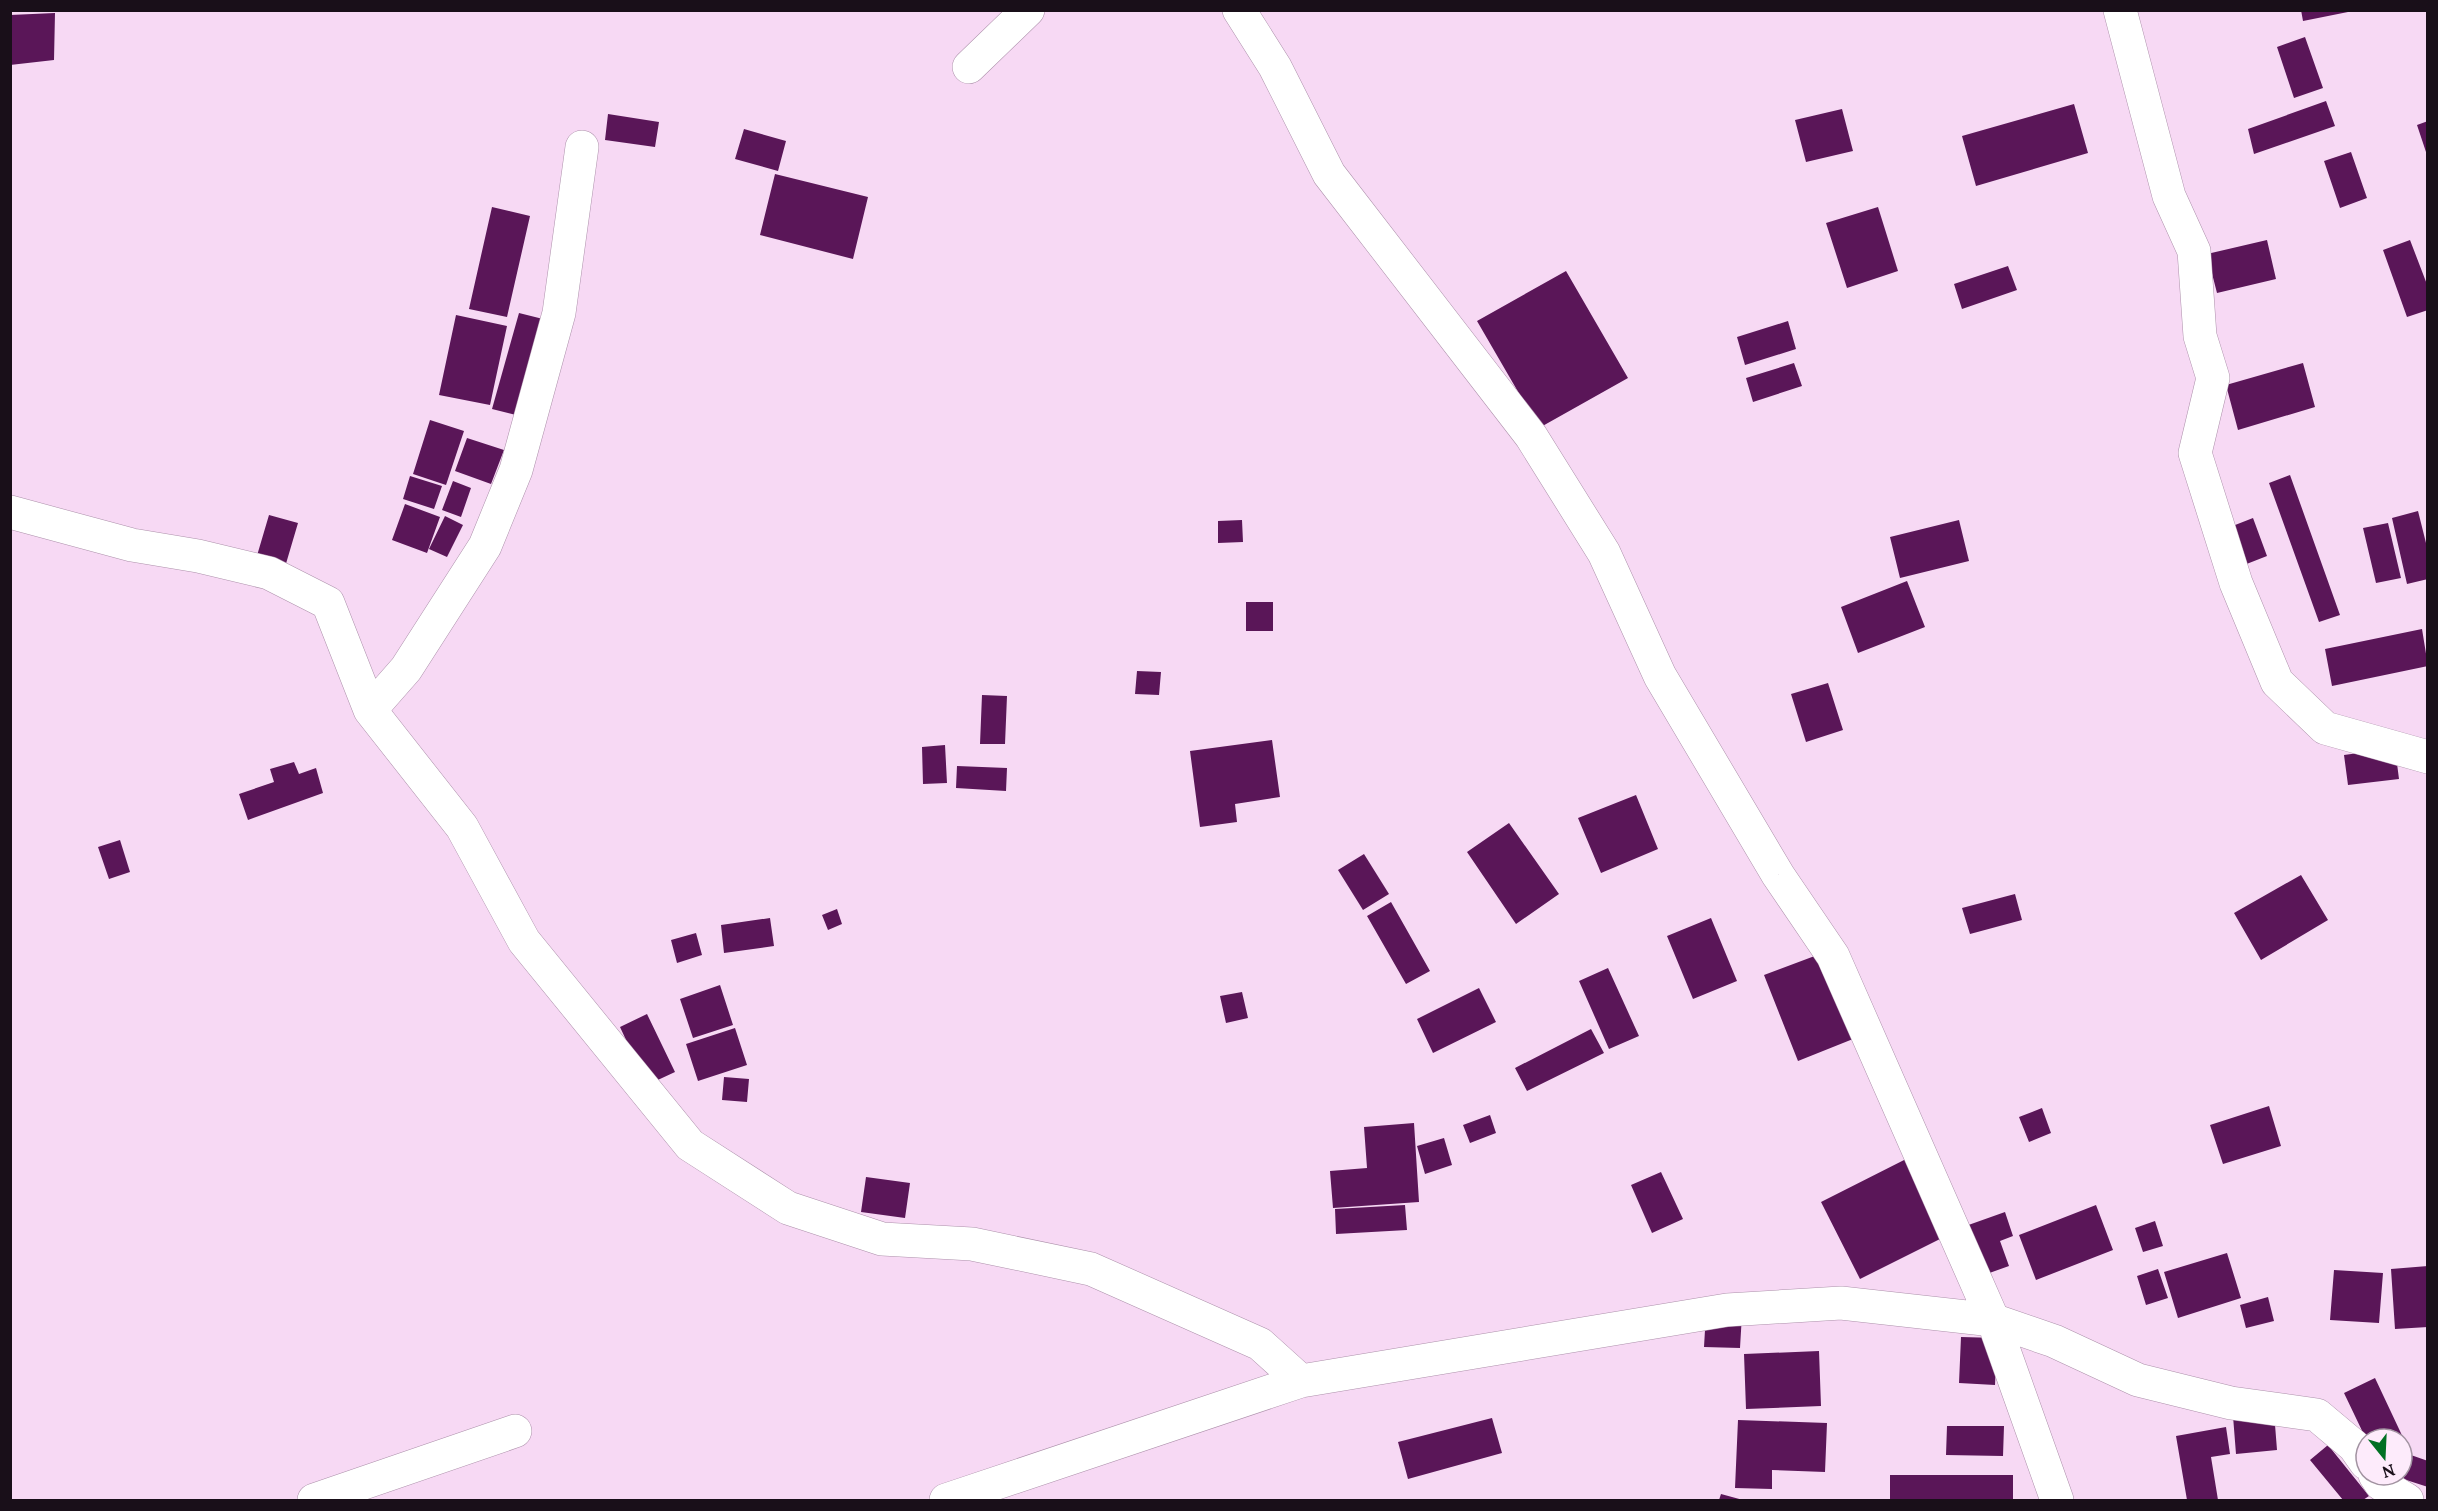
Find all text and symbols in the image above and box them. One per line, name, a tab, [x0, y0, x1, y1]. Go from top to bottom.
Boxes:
north arrow	[2354, 1427, 2414, 1487]
text: N	[2380, 1460, 2398, 1483]

